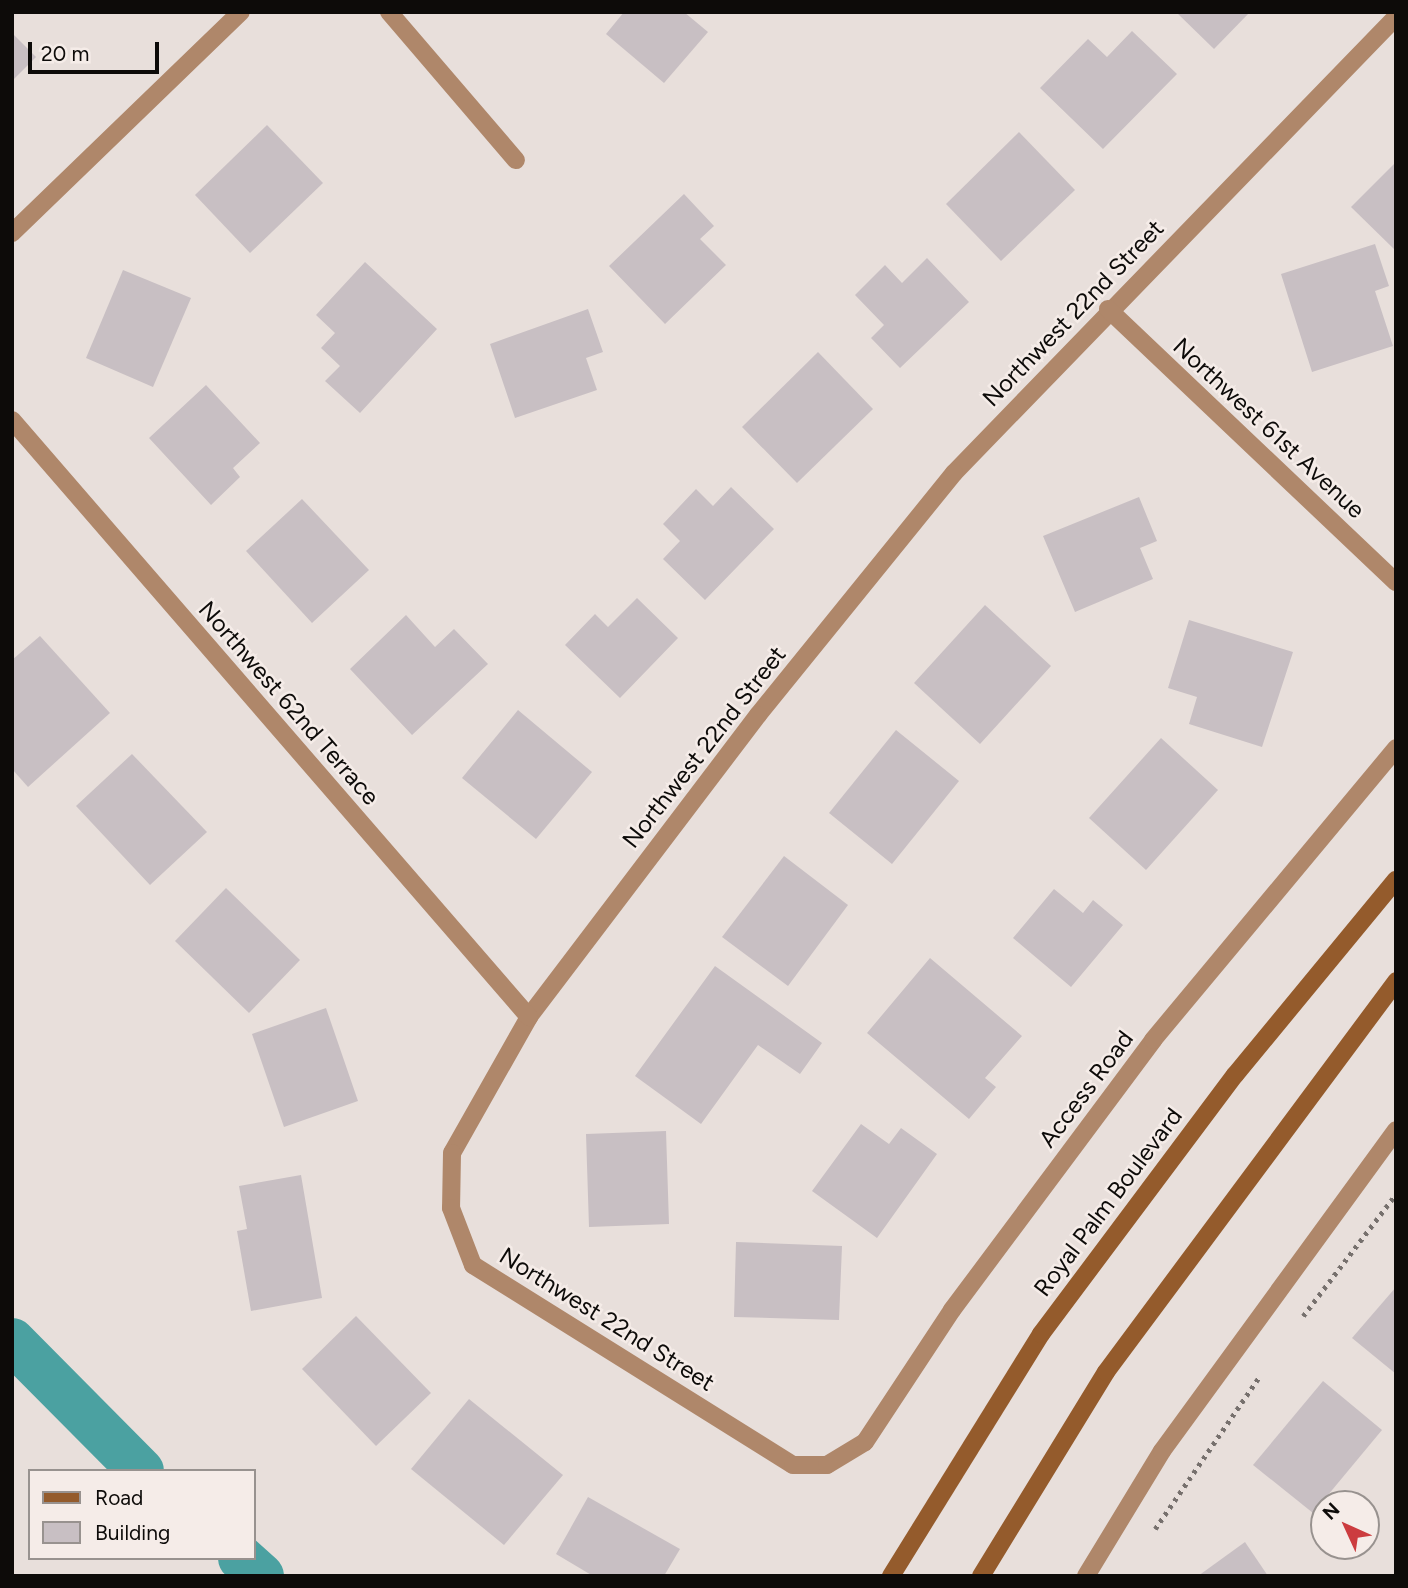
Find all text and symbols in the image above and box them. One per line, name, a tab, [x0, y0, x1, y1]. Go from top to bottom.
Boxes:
scale bar	[32, 28, 163, 72]
text: 20 m	[41, 41, 89, 66]
street label: Northwest 22nd Street	[976, 214, 1170, 412]
street label: Northwest 61st Avenue	[1167, 332, 1371, 524]
street label: Northwest 62nd Terrace	[193, 595, 385, 811]
street label: Northwest 22nd Street	[616, 640, 792, 854]
street label: Access Road	[1033, 1025, 1139, 1153]
street label: Royal Palm Boulevard	[1028, 1102, 1188, 1302]
street label: Northwest 22nd Street	[494, 1241, 720, 1397]
legend	[28, 1469, 256, 1560]
text: Road	[95, 1485, 143, 1510]
north arrow	[1310, 1490, 1380, 1560]
text: N	[1318, 1498, 1345, 1525]
text: Building	[95, 1520, 170, 1545]

